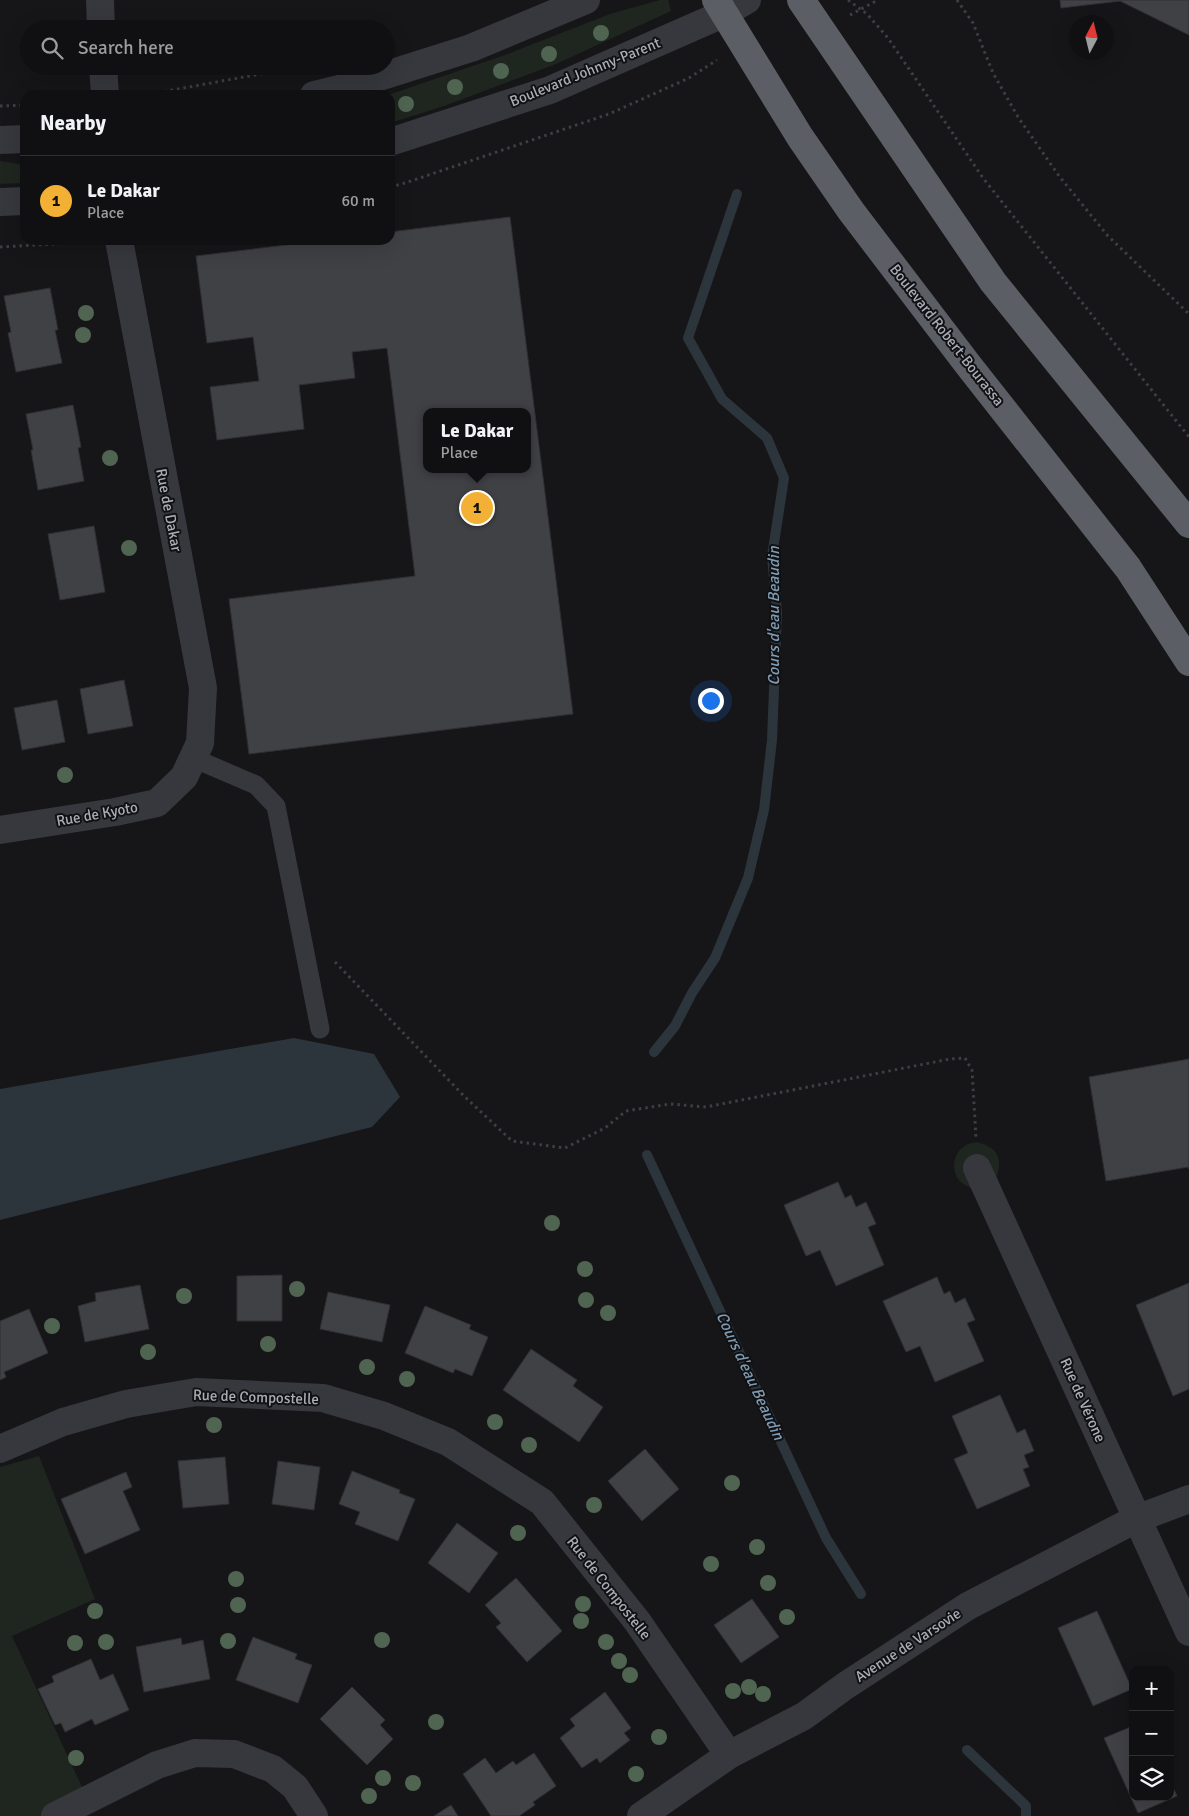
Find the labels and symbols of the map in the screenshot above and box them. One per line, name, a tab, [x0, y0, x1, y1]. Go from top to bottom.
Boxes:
north arrow	[1069, 15, 1114, 60]
street label: Boulevard Johnny-Parent	[507, 34, 663, 110]
street label: Boulevard Robert-Bourassa	[886, 261, 1008, 409]
street label: Rue de Dakar	[152, 467, 186, 554]
pin: 1	[461, 489, 493, 527]
water label: Cours d'eau Beaudin	[764, 545, 784, 686]
your location	[698, 688, 724, 714]
street label: Rue de Kyoto	[55, 798, 139, 830]
water label: Cours d'eau Beaudin	[712, 1309, 789, 1444]
street label: Rue de Vérone	[1056, 1355, 1110, 1445]
street label: Rue de Compostelle	[193, 1386, 319, 1408]
street label: Rue de Compostelle	[563, 1533, 655, 1643]
street label: Avenue de Varsovie	[852, 1604, 964, 1686]

